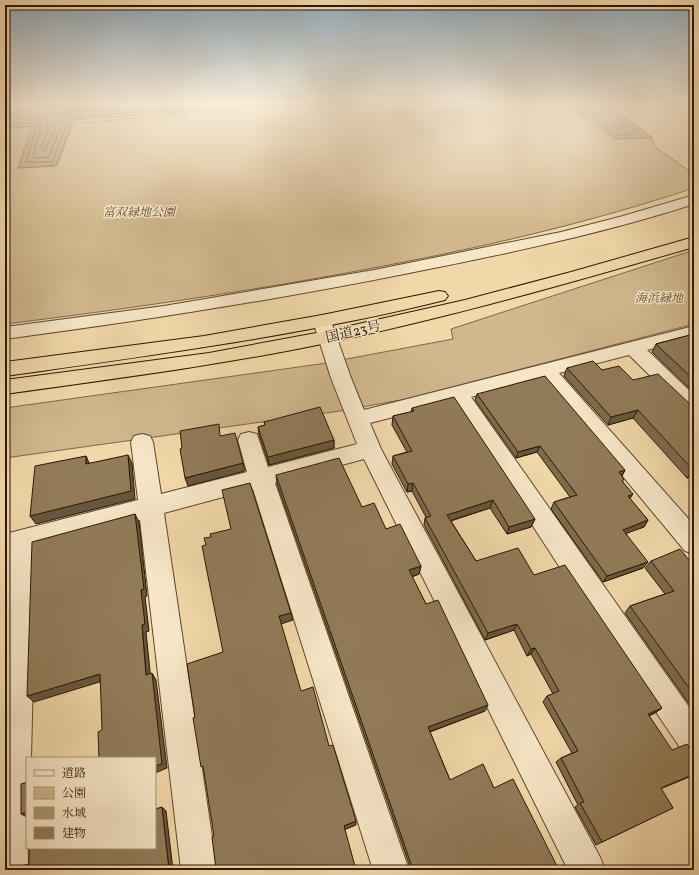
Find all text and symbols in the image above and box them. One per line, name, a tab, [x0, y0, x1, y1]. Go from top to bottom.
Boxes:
park label: 富双緑地公園	[103, 205, 177, 221]
park label: 海浜緑地	[635, 291, 685, 307]
street label: 国道23号	[324, 317, 383, 348]
legend	[26, 757, 156, 849]
text: 道路	[62, 766, 86, 782]
text: 公園	[62, 786, 86, 802]
text: 水域	[62, 806, 86, 822]
text: 建物	[62, 826, 86, 842]

